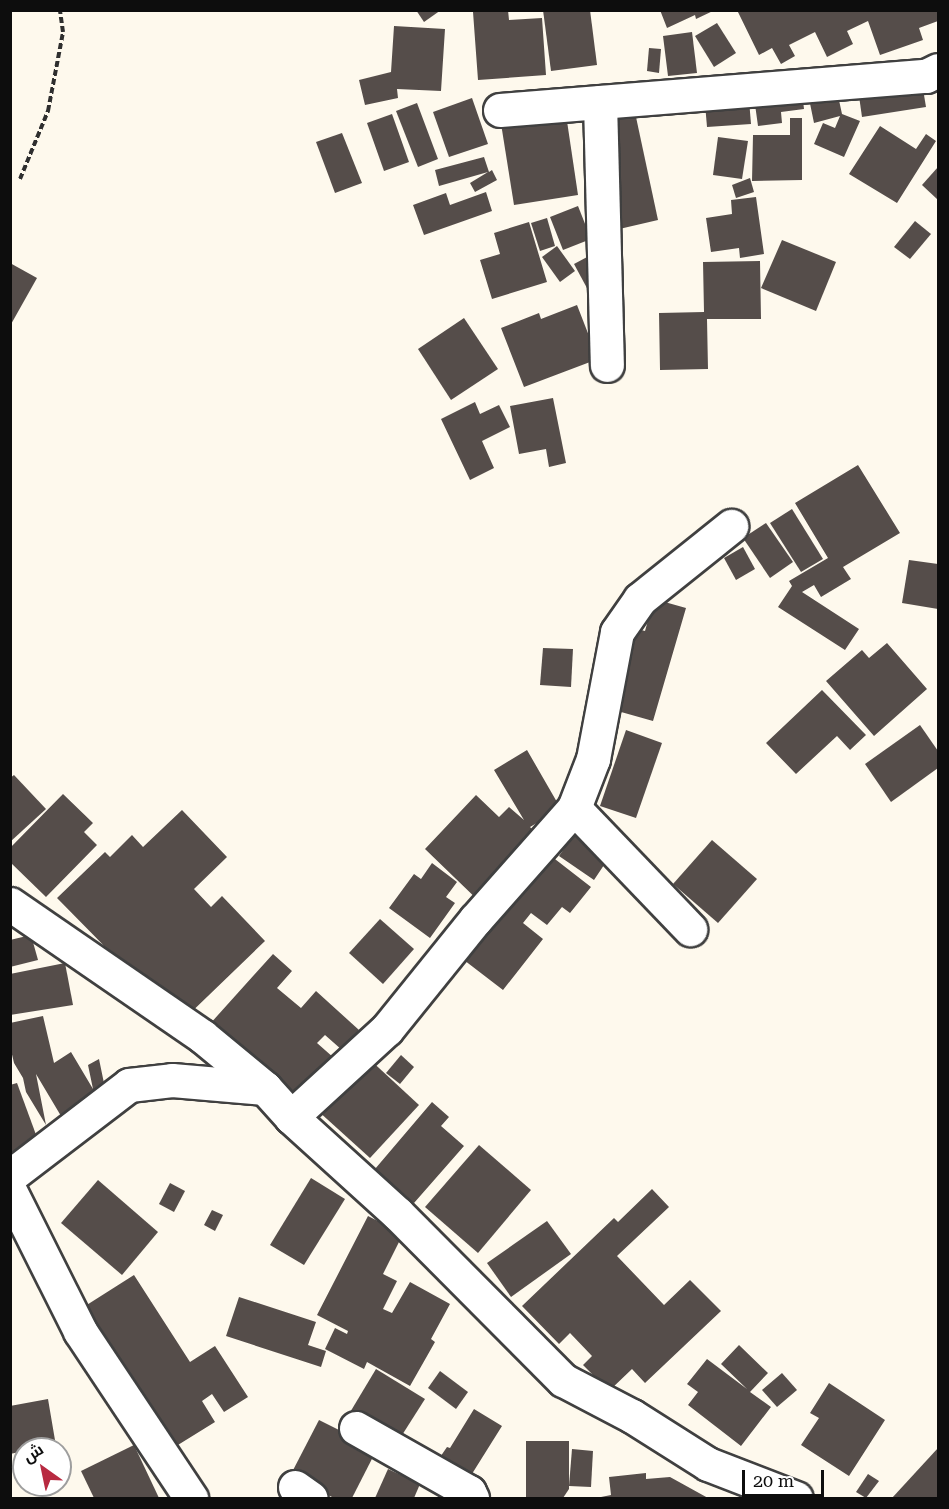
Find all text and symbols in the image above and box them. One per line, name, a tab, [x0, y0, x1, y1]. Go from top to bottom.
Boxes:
north arrow	[12, 1437, 72, 1497]
text: ش	[19, 1440, 47, 1467]
scale bar	[745, 1458, 828, 1496]
text: 20 m	[753, 1470, 794, 1491]

